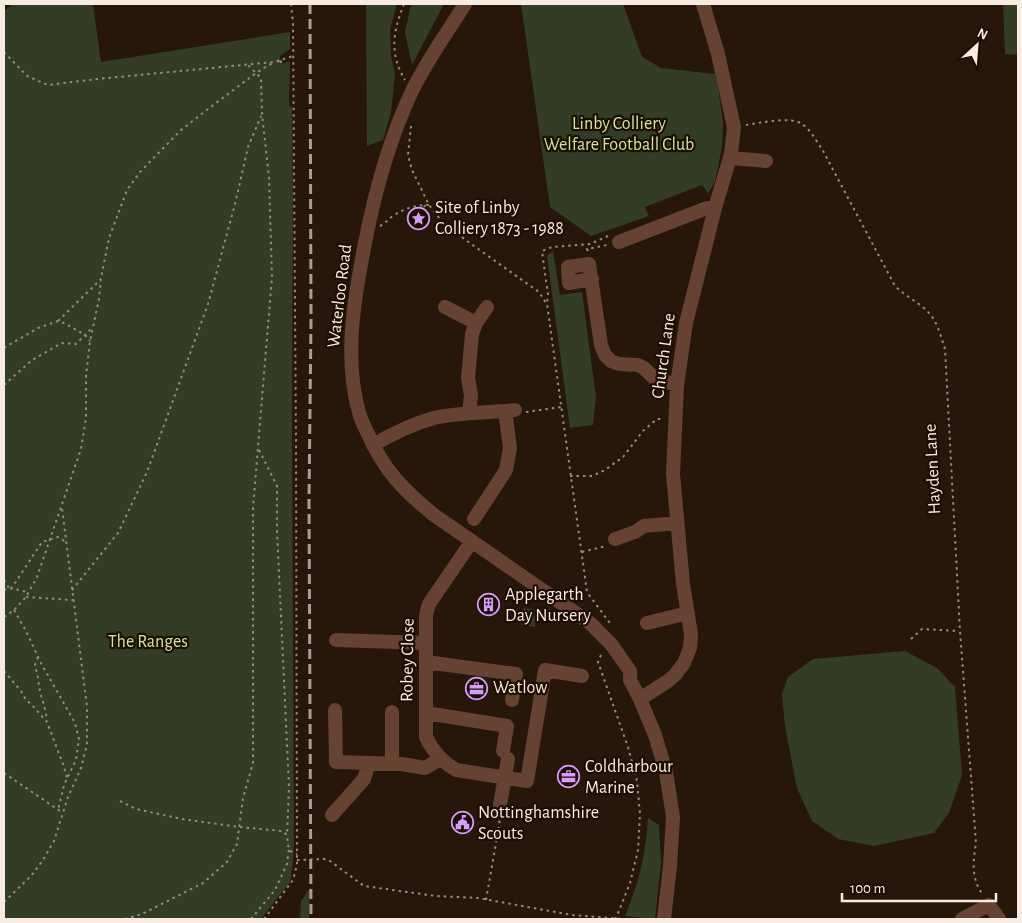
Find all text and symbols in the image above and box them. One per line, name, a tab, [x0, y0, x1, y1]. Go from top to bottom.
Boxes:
north arrow	[952, 20, 1002, 70]
text: N	[975, 26, 990, 43]
park label: Linby Colliery Welfare Football Club	[544, 115, 694, 154]
place label: Site of Linby Colliery 1873 - 1988	[435, 199, 564, 238]
place icon: Site of Linby Colliery 1873 - 1988	[407, 206, 431, 230]
street label: Waterloo Road	[325, 243, 355, 349]
street label: Church Lane	[649, 312, 679, 400]
street label: Hayden Lane	[922, 423, 944, 515]
place label: Applegarth Day Nursery	[505, 586, 591, 625]
building icon: Applegarth Day Nursery	[477, 593, 501, 617]
street label: Robey Close	[398, 618, 418, 702]
park label: The Ranges	[108, 633, 188, 651]
office icon: Watlow	[465, 676, 489, 700]
place label: Watlow	[493, 679, 547, 697]
place label: Coldharbour Marine	[585, 758, 673, 797]
office icon: Coldharbour Marine	[557, 765, 581, 789]
place label: Nottinghamshire Scouts	[478, 804, 599, 843]
public building icon: Nottinghamshire Scouts	[450, 811, 474, 835]
scale bar	[842, 870, 996, 902]
text: 100 m	[850, 881, 885, 896]

